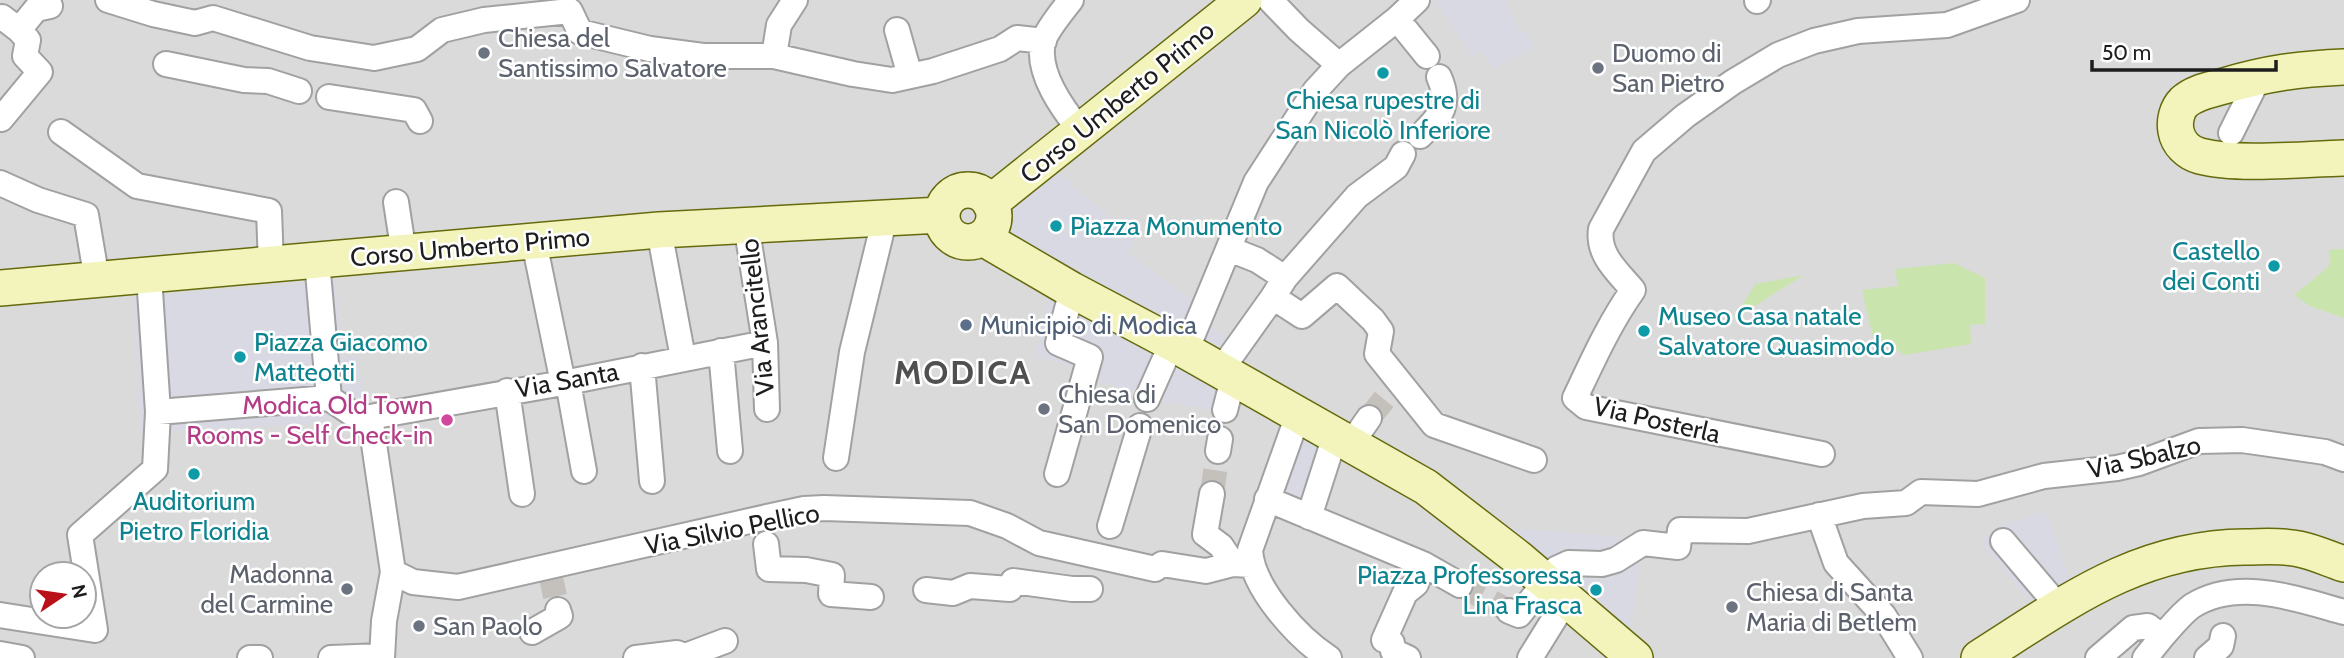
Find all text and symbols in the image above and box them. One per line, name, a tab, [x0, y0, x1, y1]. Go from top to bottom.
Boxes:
street label: Corso Umberto Primo	[1013, 14, 1221, 190]
place label: Chiesa del Santissimo Salvatore	[498, 22, 727, 84]
scale bar	[2092, 28, 2276, 72]
place label: Duomo di San Pietro	[1612, 37, 1725, 99]
text: 50 m	[2102, 40, 2151, 65]
marker: Chiesa del Santissimo Salvatore	[476, 45, 492, 61]
marker: Duomo di San Pietro	[1590, 60, 1606, 76]
marker: Chiesa rupestre di San Nicolò Inferiore	[1375, 65, 1391, 81]
place label: Chiesa rupestre di San Nicolò Inferiore	[1275, 84, 1491, 146]
place label: Piazza Monumento	[1070, 210, 1282, 242]
marker: Piazza Monumento	[1048, 218, 1064, 234]
street label: Corso Umberto Primo	[349, 221, 591, 273]
place label: Castello dei Conti	[2162, 235, 2260, 297]
street label: Via Arancitello	[733, 237, 781, 397]
marker: Castello dei Conti	[2266, 258, 2282, 274]
place label: Museo Casa natale Salvatore Quasimodo	[1658, 300, 1895, 362]
place label: Municipio di Modica	[980, 309, 1198, 341]
marker: Municipio di Modica	[958, 317, 974, 333]
marker: Museo Casa natale Salvatore Quasimodo	[1636, 323, 1652, 339]
place label: Piazza Giacomo Matteotti	[254, 326, 428, 388]
marker: Piazza Giacomo Matteotti	[232, 349, 248, 365]
district label: MODICA	[894, 352, 1032, 392]
street label: Via Santa	[513, 355, 622, 405]
place label: Chiesa di San Domenico	[1058, 378, 1221, 440]
place label: Modica Old Town Rooms - Self Check-in	[186, 389, 433, 451]
street label: Via Posterla	[1590, 390, 1724, 450]
marker: Chiesa di San Domenico	[1036, 401, 1052, 417]
marker: Modica Old Town Rooms - Self Check-in	[439, 412, 455, 428]
street label: Via Sbalzo	[2084, 428, 2204, 486]
marker: Auditorium Pietro Floridia	[186, 466, 202, 482]
place label: Auditorium Pietro Floridia	[119, 485, 270, 547]
street label: Via Silvio Pellico	[642, 496, 822, 562]
place label: Madonna del Carmine	[200, 558, 334, 620]
place label: Piazza Professoressa Lina Frasca	[1357, 559, 1583, 621]
north arrow	[28, 560, 98, 630]
place label: Chiesa di Santa Maria di Betlem	[1746, 576, 1917, 638]
marker: Madonna del Carmine	[339, 581, 355, 597]
text: N	[66, 582, 92, 600]
marker: Piazza Professoressa Lina Frasca	[1588, 582, 1604, 598]
marker: Chiesa di Santa Maria di Betlem	[1724, 599, 1740, 615]
place label: San Paolo	[433, 610, 543, 642]
marker: San Paolo	[411, 618, 427, 634]

